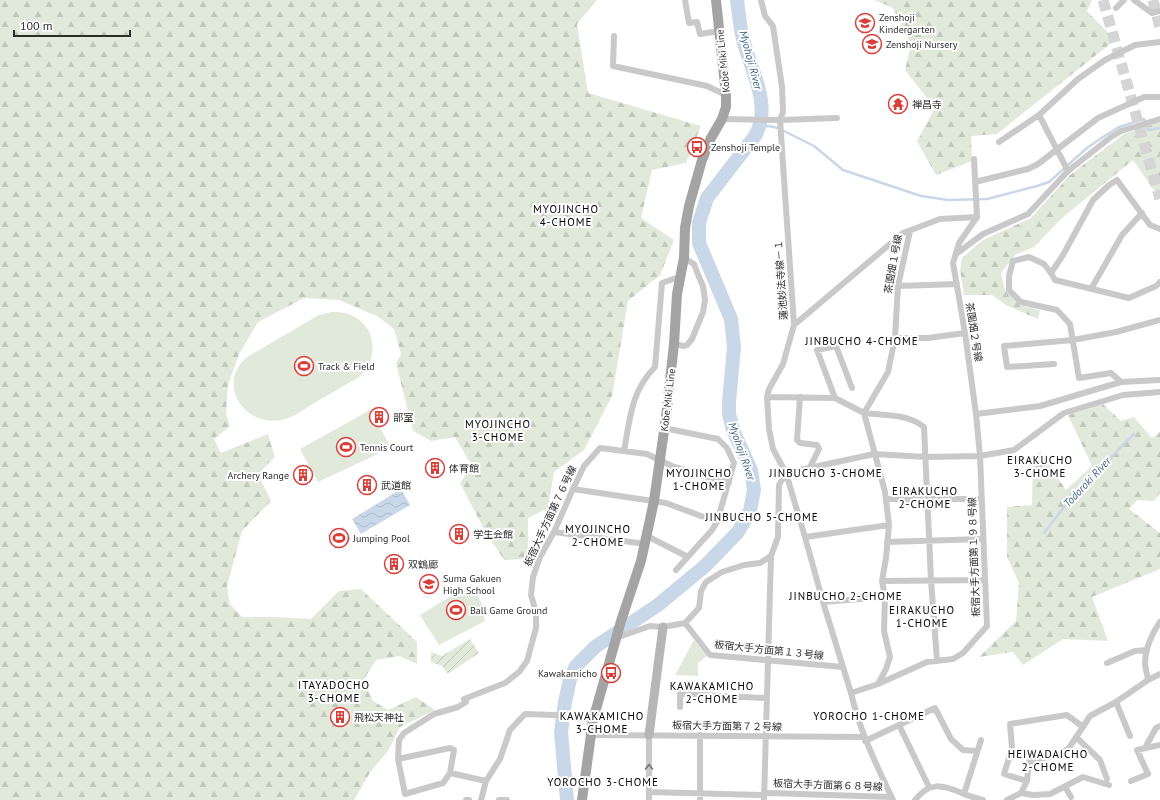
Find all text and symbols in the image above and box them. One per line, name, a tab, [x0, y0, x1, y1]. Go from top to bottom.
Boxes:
place label: Zenshoji Kindergarten	[879, 11, 935, 36]
scale bar	[14, 12, 130, 38]
school or university icon: Zenshoji Kindergarten	[854, 12, 876, 34]
text: 100 m	[20, 18, 53, 33]
street label: Kobe Miki Line	[713, 29, 733, 93]
water label: Myohoji River	[736, 29, 766, 92]
school or university icon: Zenshoji Nursery	[861, 33, 883, 55]
place label: Zenshoji Nursery	[886, 38, 958, 51]
temple icon: 禅昌寺	[887, 93, 909, 115]
place label: 禅昌寺	[912, 98, 942, 111]
bus stop icon: Zenshoji Temple	[686, 136, 708, 158]
place label: Zenshoji Temple	[711, 141, 780, 154]
district label: MYOJINCHO 4-CHOME	[533, 202, 599, 229]
street label: 茶園畑１号線	[881, 233, 905, 295]
street label: 蓮池妙法寺線－１	[772, 240, 790, 320]
street label: 茶園畑２号線	[963, 301, 985, 363]
district label: JINBUCHO 4-CHOME	[804, 334, 919, 348]
sports icon: Track & Field	[293, 355, 315, 377]
place label: Track & Field	[318, 360, 375, 373]
street label: Kobe Miki Line	[658, 368, 678, 432]
building icon: 部室	[368, 406, 390, 428]
place label: 部室	[393, 411, 413, 424]
district label: MYOJINCHO 3-CHOME	[465, 417, 531, 444]
water label: Myohoji River	[726, 420, 759, 483]
sports icon: Tennis Court	[335, 436, 357, 458]
place label: Tennis Court	[360, 441, 414, 454]
district label: EIRAKUCHO 3-CHOME	[1007, 453, 1073, 480]
water label: Todoroki River	[1060, 453, 1115, 510]
building icon: 体育館	[424, 457, 446, 479]
place label: 体育館	[449, 462, 479, 475]
street label: 板宿大手方面第７６号線	[521, 463, 579, 569]
building icon: Archery Range	[292, 464, 314, 486]
district label: MYOJINCHO 1-CHOME	[666, 466, 732, 493]
district label: JINBUCHO 3-CHOME	[768, 466, 883, 480]
place label: Archery Range	[228, 469, 289, 482]
building icon: 武道館	[356, 474, 378, 496]
place label: 武道館	[381, 479, 411, 492]
district label: EIRAKUCHO 2-CHOME	[892, 484, 958, 511]
street label: 板宿大手方面第１９８号線	[965, 497, 983, 617]
district label: JINBUCHO 5-CHOME	[704, 510, 819, 524]
district label: MYOJINCHO 2-CHOME	[565, 522, 631, 549]
building icon: 学生会館	[448, 523, 470, 545]
sports icon: Jumping Pool	[328, 527, 350, 549]
place label: 学生会館	[473, 528, 513, 541]
place label: Jumping Pool	[352, 532, 410, 545]
building icon: 双鶴廊	[383, 553, 405, 575]
place label: 双鶴廊	[408, 558, 438, 571]
place label: Suma Gakuen High School	[443, 572, 501, 597]
school or university icon: Suma Gakuen High School	[418, 573, 440, 595]
district label: JINBUCHO 2-CHOME	[788, 589, 903, 603]
sports icon: Ball Game Ground	[445, 599, 467, 621]
district label: EIRAKUCHO 1-CHOME	[889, 603, 955, 630]
place label: Ball Game Ground	[470, 604, 547, 617]
street label: 板宿大手方面第１３号線	[714, 638, 824, 662]
bus stop icon: Kawakamicho	[600, 662, 622, 684]
place label: Kawakamicho	[538, 667, 597, 680]
district label: ITAYADOCHO 3-CHOME	[298, 678, 370, 705]
district label: KAWAKAMICHO 2-CHOME	[670, 679, 754, 706]
building icon: 飛松天神社	[329, 706, 351, 728]
district label: KAWAKAMICHO 3-CHOME	[560, 709, 644, 736]
district label: YOROCHO 1-CHOME	[813, 709, 925, 723]
place label: 飛松天神社	[354, 711, 404, 724]
street label: 板宿大手方面第７２号線	[672, 719, 782, 733]
district label: HEIWADAICHO 2-CHOME	[1008, 747, 1088, 774]
one-way arrow	[645, 764, 653, 770]
district label: YOROCHO 3-CHOME	[547, 775, 659, 789]
street label: 板宿大手方面第６８号線	[773, 777, 883, 793]

